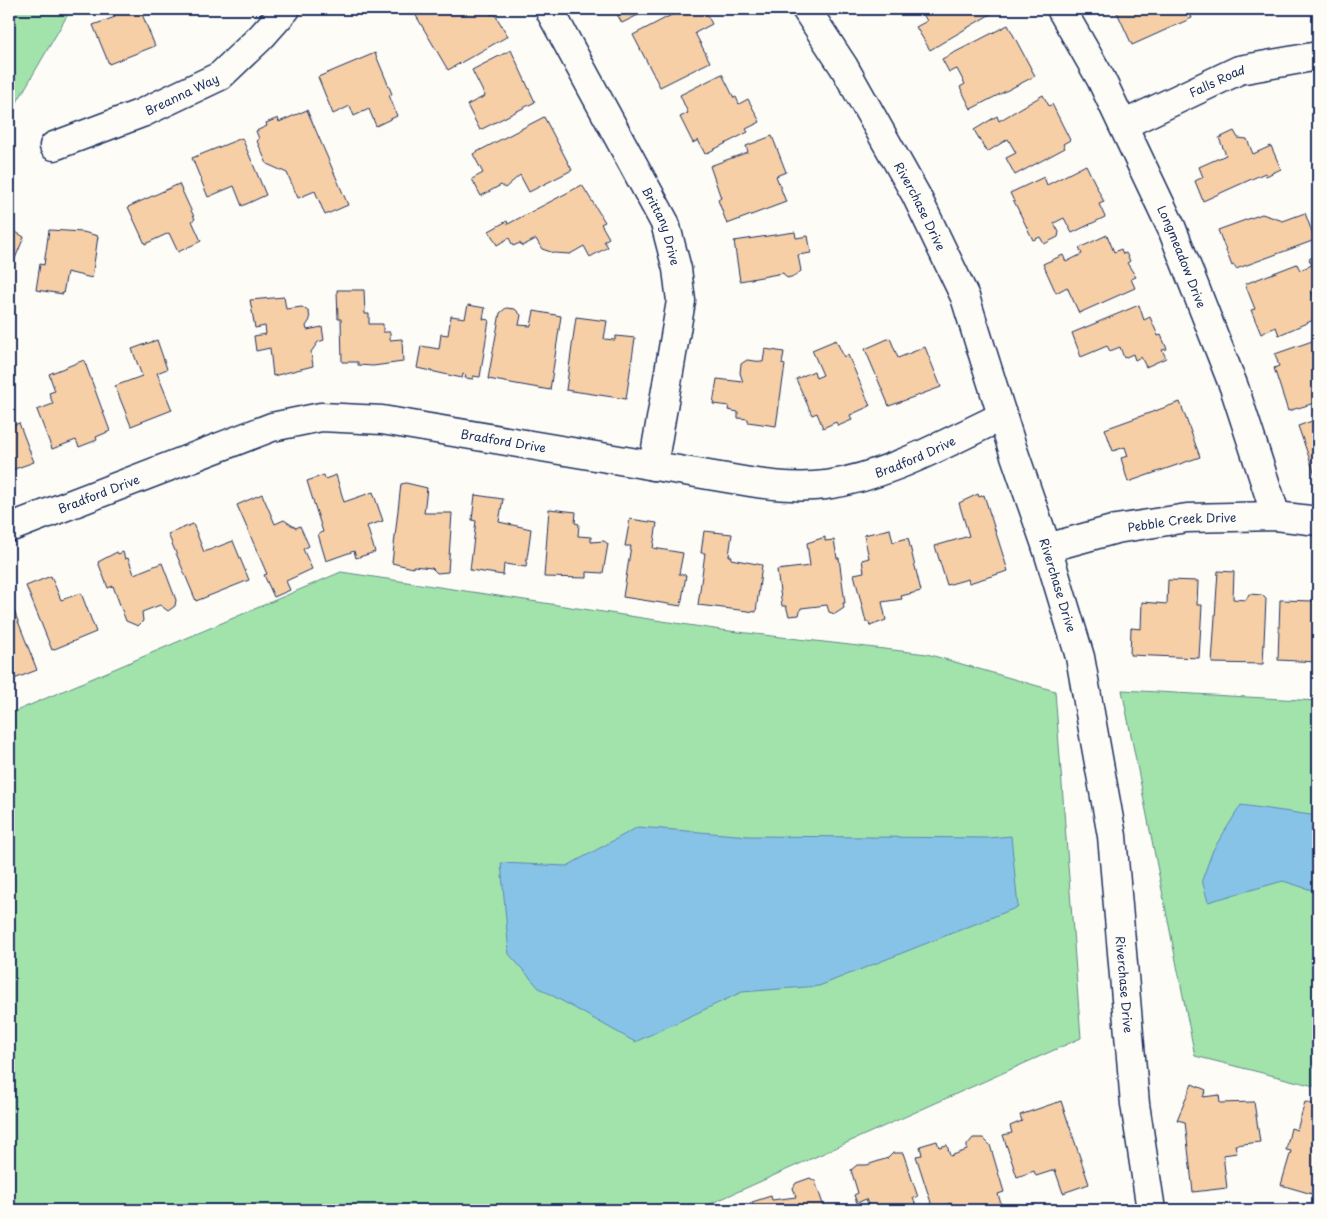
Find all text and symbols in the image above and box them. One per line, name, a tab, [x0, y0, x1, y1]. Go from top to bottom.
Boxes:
street label: Falls Road	[1186, 60, 1246, 101]
street label: Breanna Way	[142, 69, 222, 119]
street label: Riverchase Drive	[890, 158, 950, 253]
street label: Brittany Drive	[638, 183, 685, 267]
street label: Longmeadow Drive	[1153, 202, 1211, 311]
street label: Bradford Drive	[459, 424, 548, 457]
street label: Bradford Drive	[872, 431, 959, 482]
street label: Bradford Drive	[55, 470, 143, 517]
street label: Pebble Creek Drive	[1126, 508, 1236, 536]
street label: Riverchase Drive	[1035, 535, 1081, 634]
street label: Riverchase Drive	[1112, 935, 1138, 1034]

